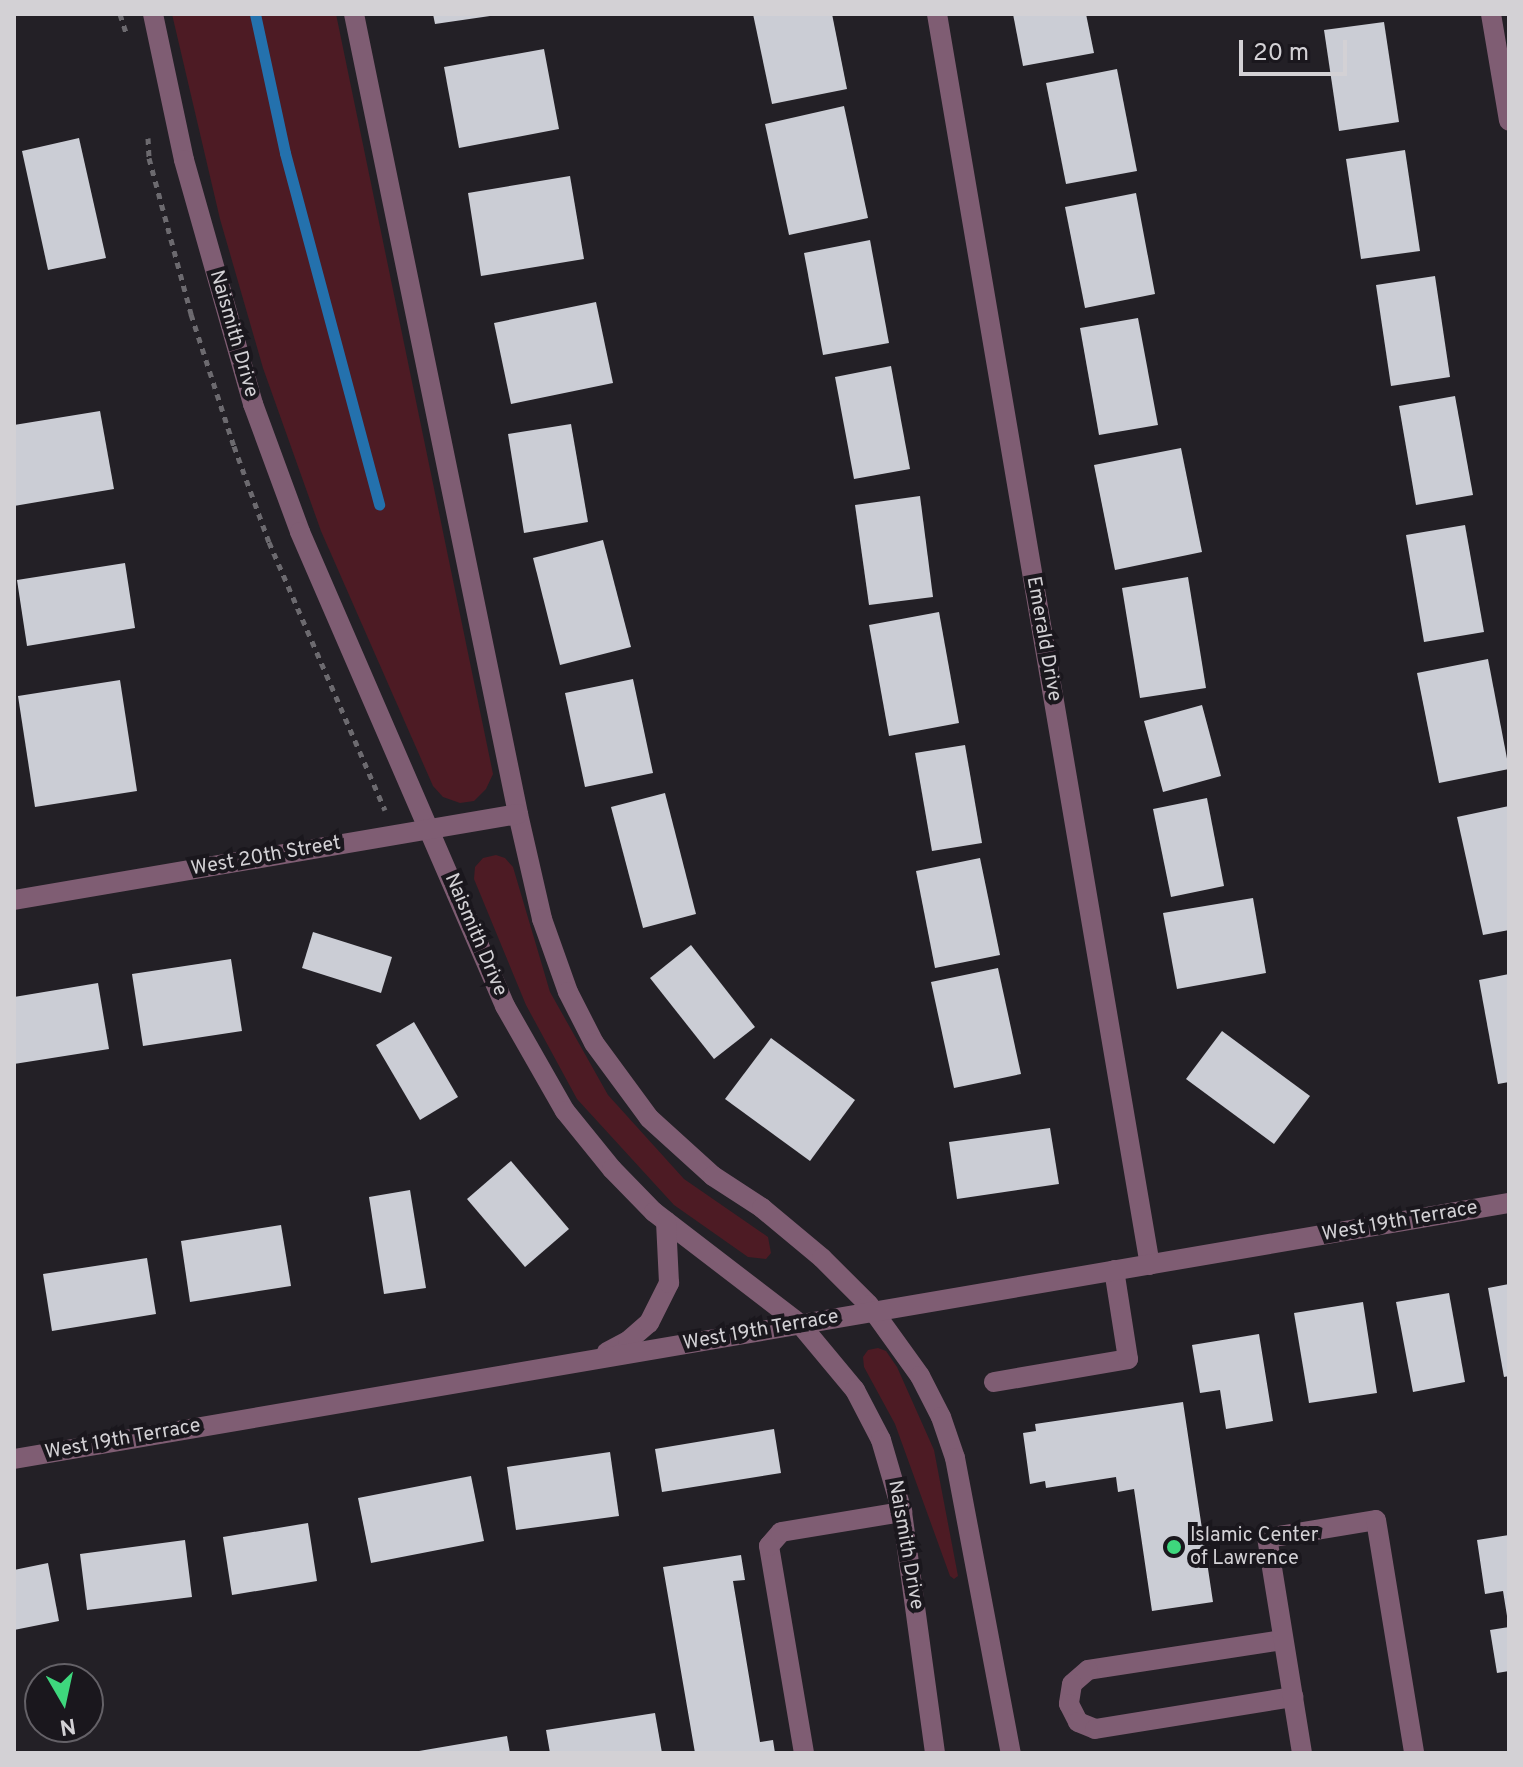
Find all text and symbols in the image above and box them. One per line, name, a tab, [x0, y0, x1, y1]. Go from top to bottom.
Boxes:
scale bar	[1243, 24, 1351, 74]
text: 20 m	[1253, 39, 1309, 69]
street label: Naismith Drive	[203, 268, 263, 400]
street label: Emerald Drive	[1020, 575, 1066, 703]
street label: West 20th Street	[189, 832, 343, 882]
street label: Naismith Drive	[438, 870, 512, 1000]
street label: West 19th Terrace	[1320, 1196, 1480, 1248]
street label: West 19th Terrace	[681, 1305, 841, 1357]
street label: West 19th Terrace	[43, 1414, 203, 1466]
street label: Naismith Drive	[882, 1478, 928, 1612]
place label: Islamic Center of Lawrence	[1190, 1524, 1318, 1571]
marker: Islamic Center of Lawrence	[1165, 1538, 1183, 1556]
north arrow	[24, 1663, 104, 1743]
text: N	[58, 1711, 77, 1740]

